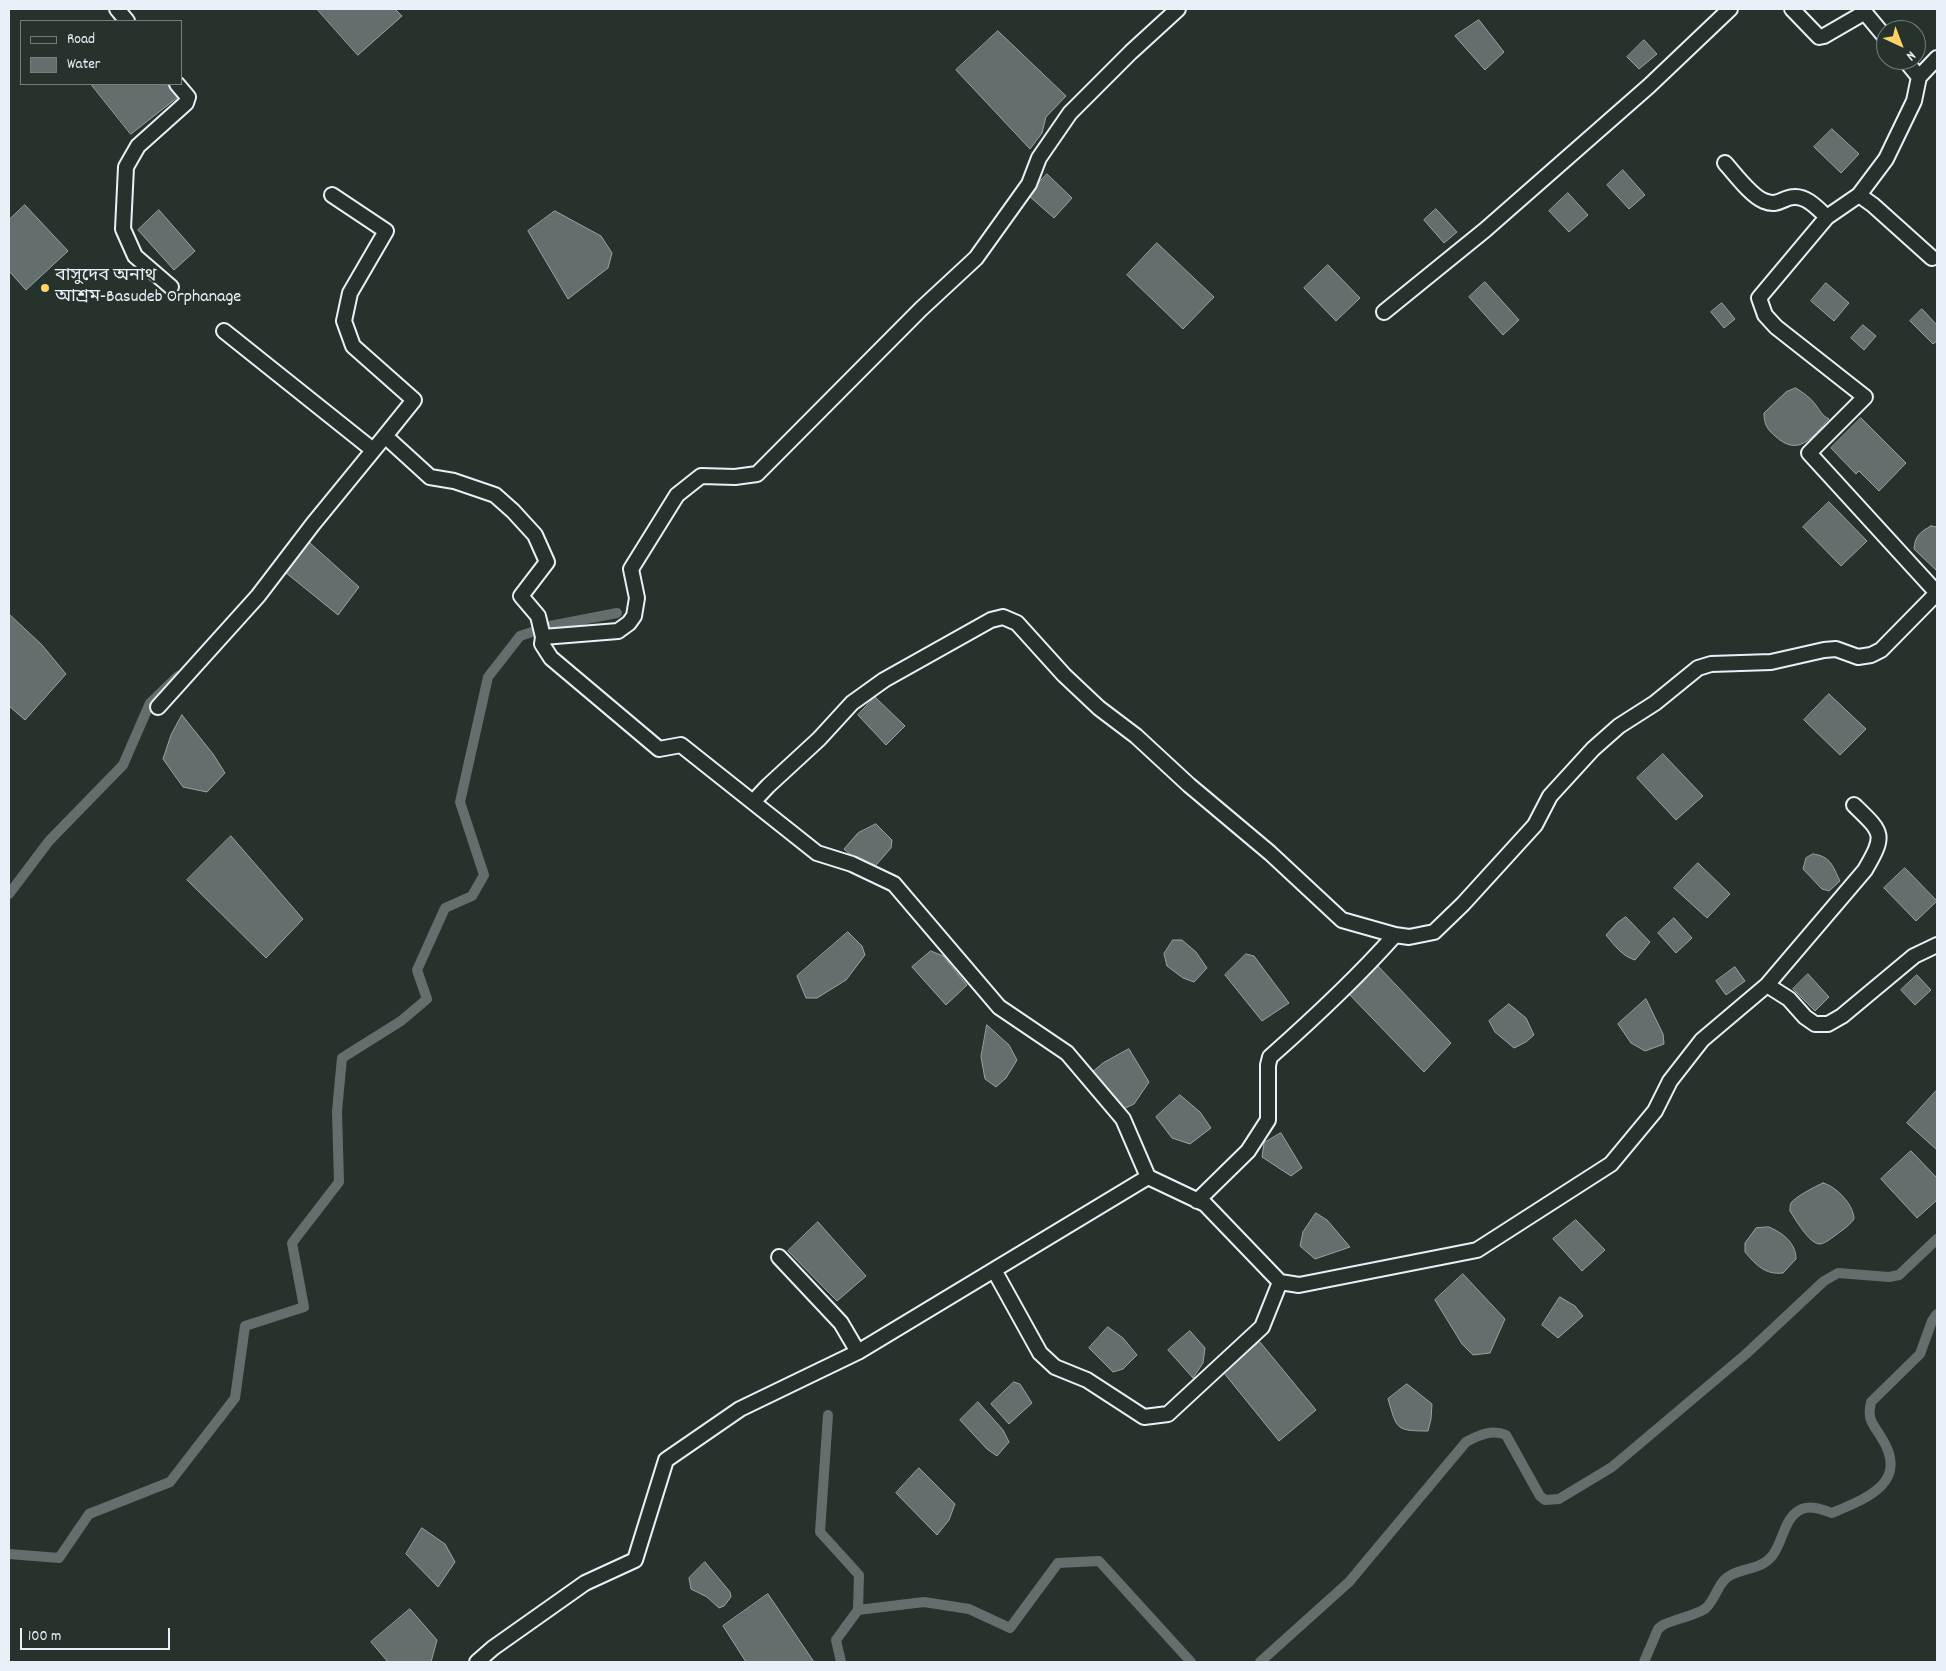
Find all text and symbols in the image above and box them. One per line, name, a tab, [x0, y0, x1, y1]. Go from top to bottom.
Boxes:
legend	[20, 20, 182, 85]
north arrow	[1876, 20, 1926, 70]
text: Road	[67, 29, 95, 51]
text: N	[1901, 46, 1920, 65]
text: Water	[67, 54, 100, 76]
place label: বাসুদেব অনাথ আশ্রম-Basudeb Orphanage	[55, 267, 241, 310]
marker: বাসুদেব অনাথ আশ্রম-Basudeb Orphanage	[39, 282, 51, 294]
scale bar	[22, 1618, 172, 1650]
text: 100 m	[28, 1626, 61, 1648]

